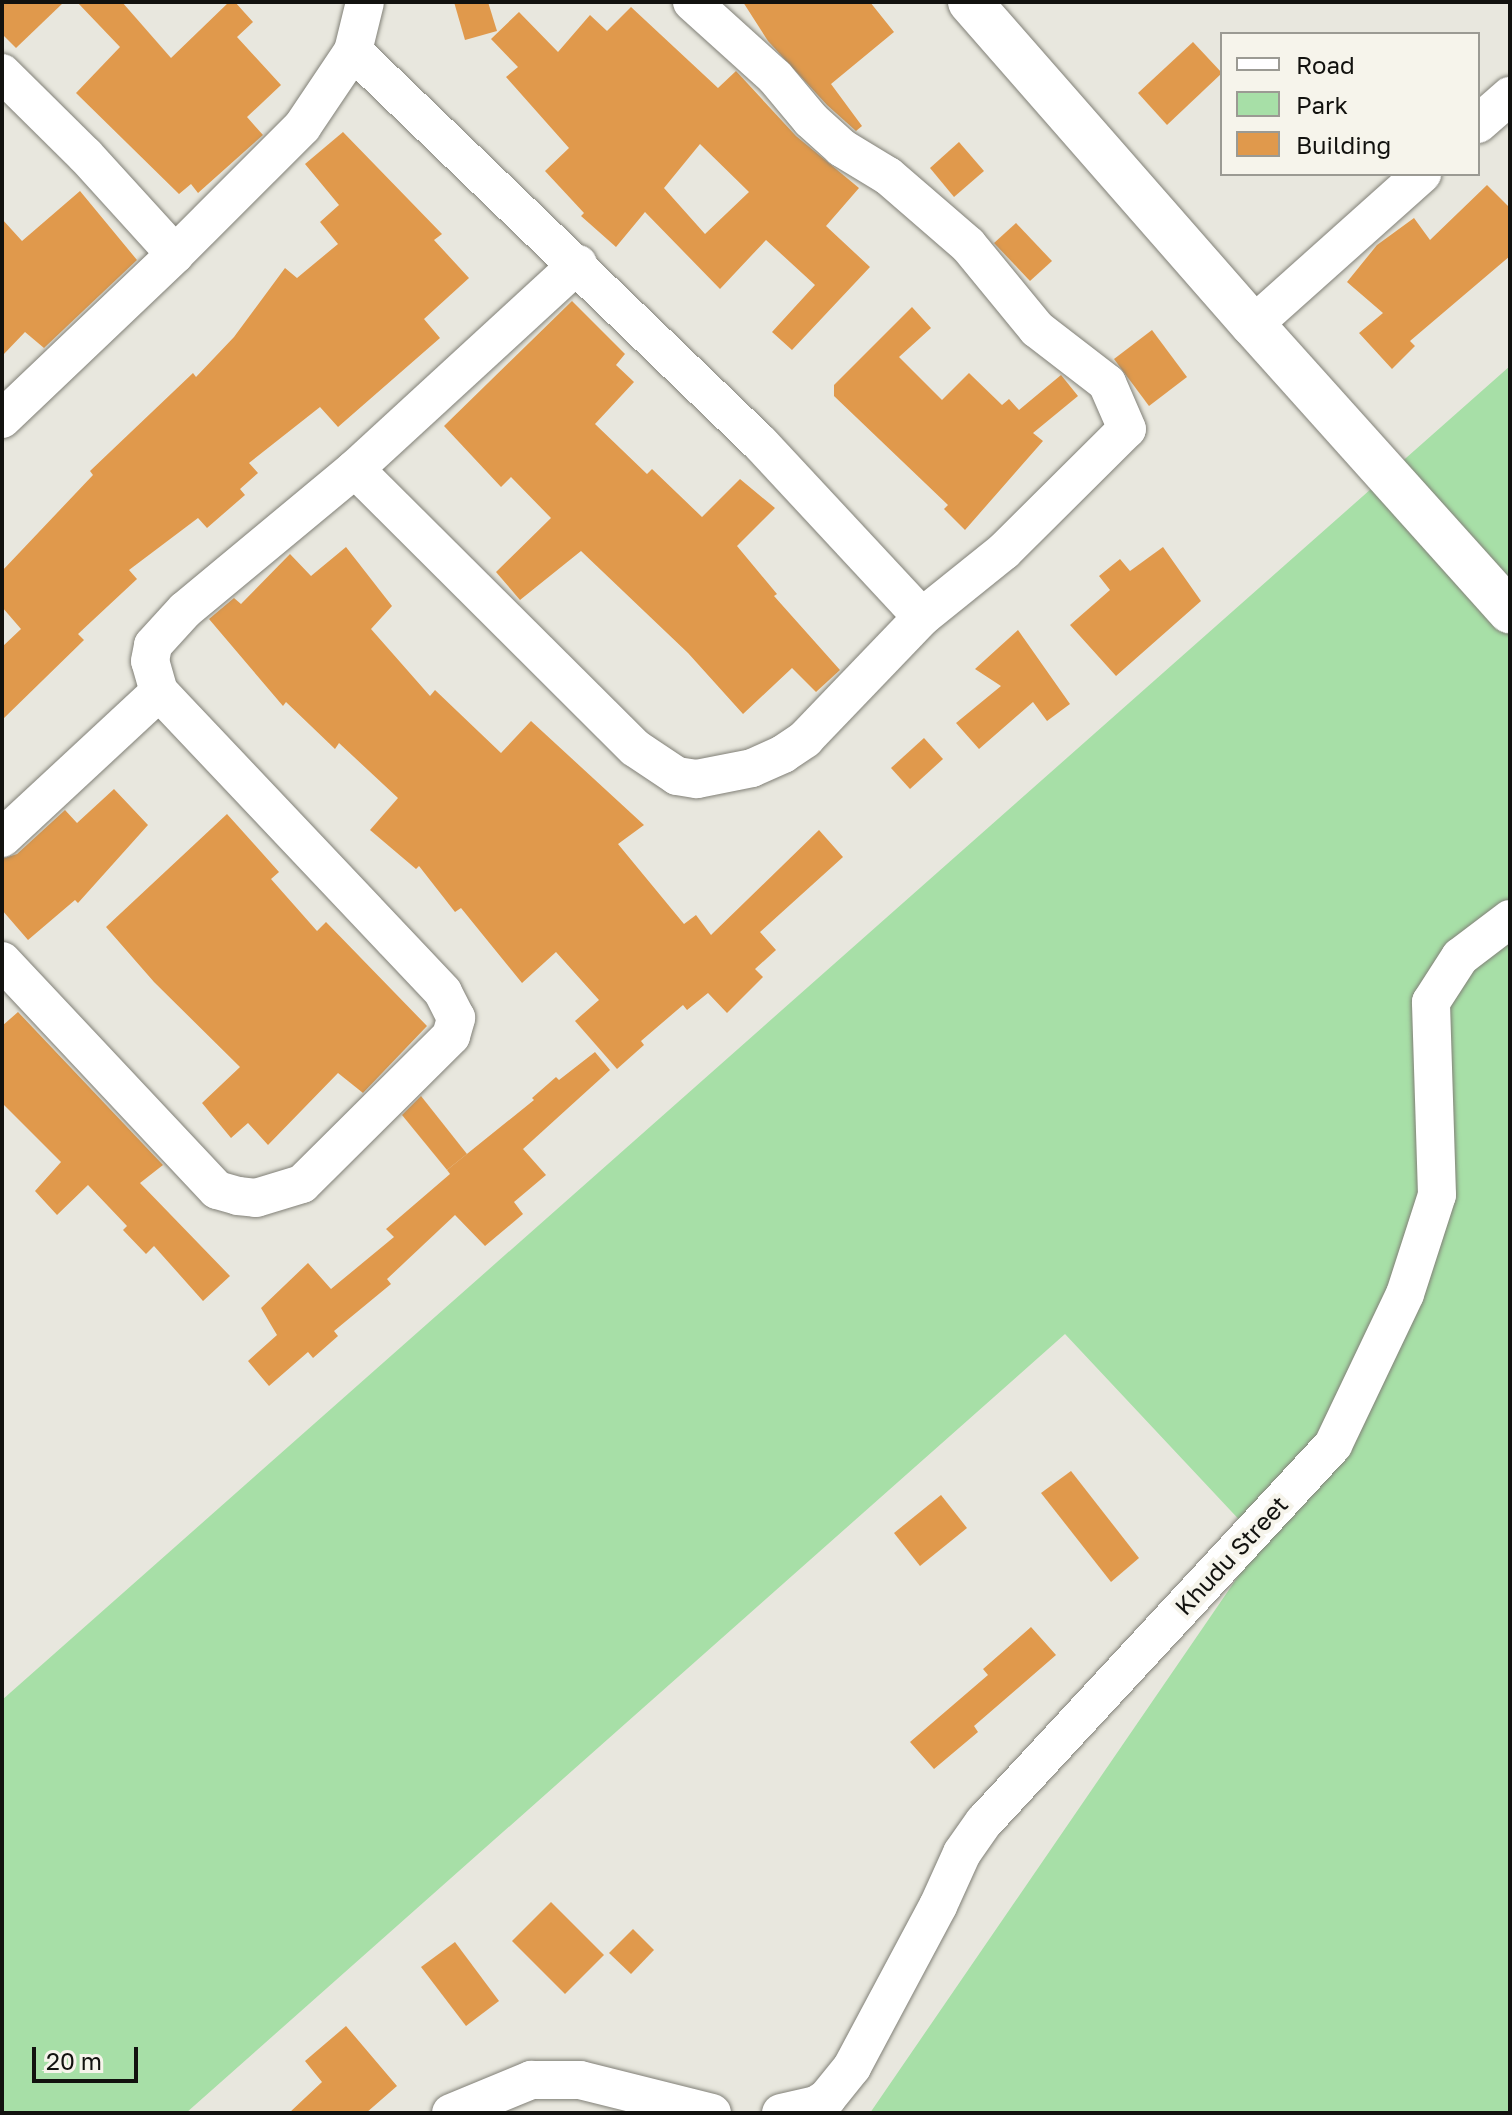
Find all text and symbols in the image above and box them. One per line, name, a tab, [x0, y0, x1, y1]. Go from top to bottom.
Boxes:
legend	[1220, 32, 1480, 176]
text: Road	[1296, 50, 1355, 79]
text: Park	[1296, 90, 1348, 119]
text: Building	[1296, 130, 1391, 159]
street label: Khudu Street	[1169, 1490, 1293, 1620]
scale bar	[36, 2031, 142, 2081]
text: 20 m	[46, 2046, 102, 2075]

